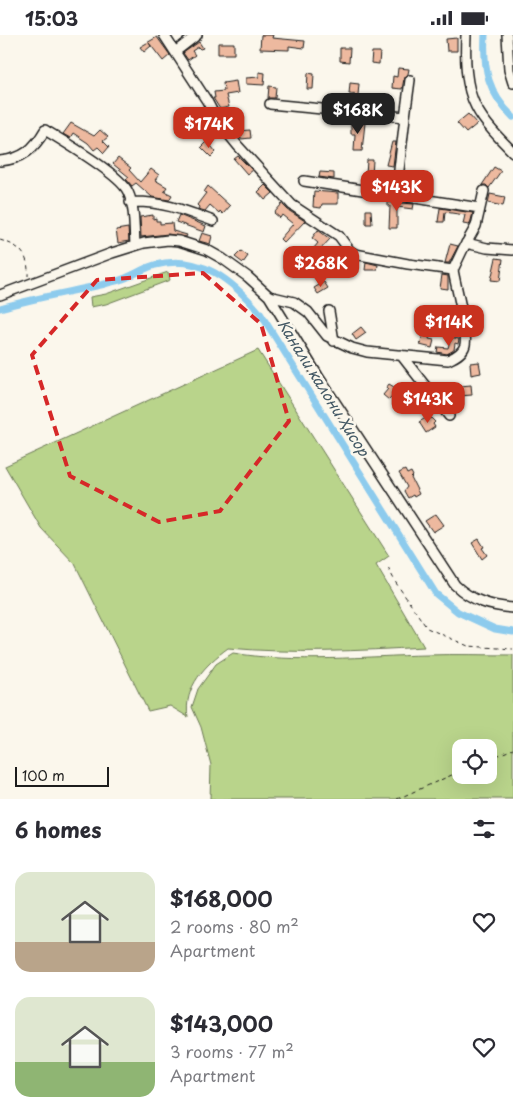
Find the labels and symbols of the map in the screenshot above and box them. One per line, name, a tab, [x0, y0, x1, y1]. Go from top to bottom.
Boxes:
pin: $168K	[323, 93, 393, 135]
pin: $174K	[174, 107, 244, 149]
pin: $143K	[362, 169, 432, 212]
pin: $268K	[286, 245, 356, 288]
pin: $114K	[414, 305, 484, 347]
water label: Канали калони Ҳисор	[273, 314, 376, 461]
pin: $143K	[393, 381, 463, 424]
scale bar	[15, 764, 109, 787]

